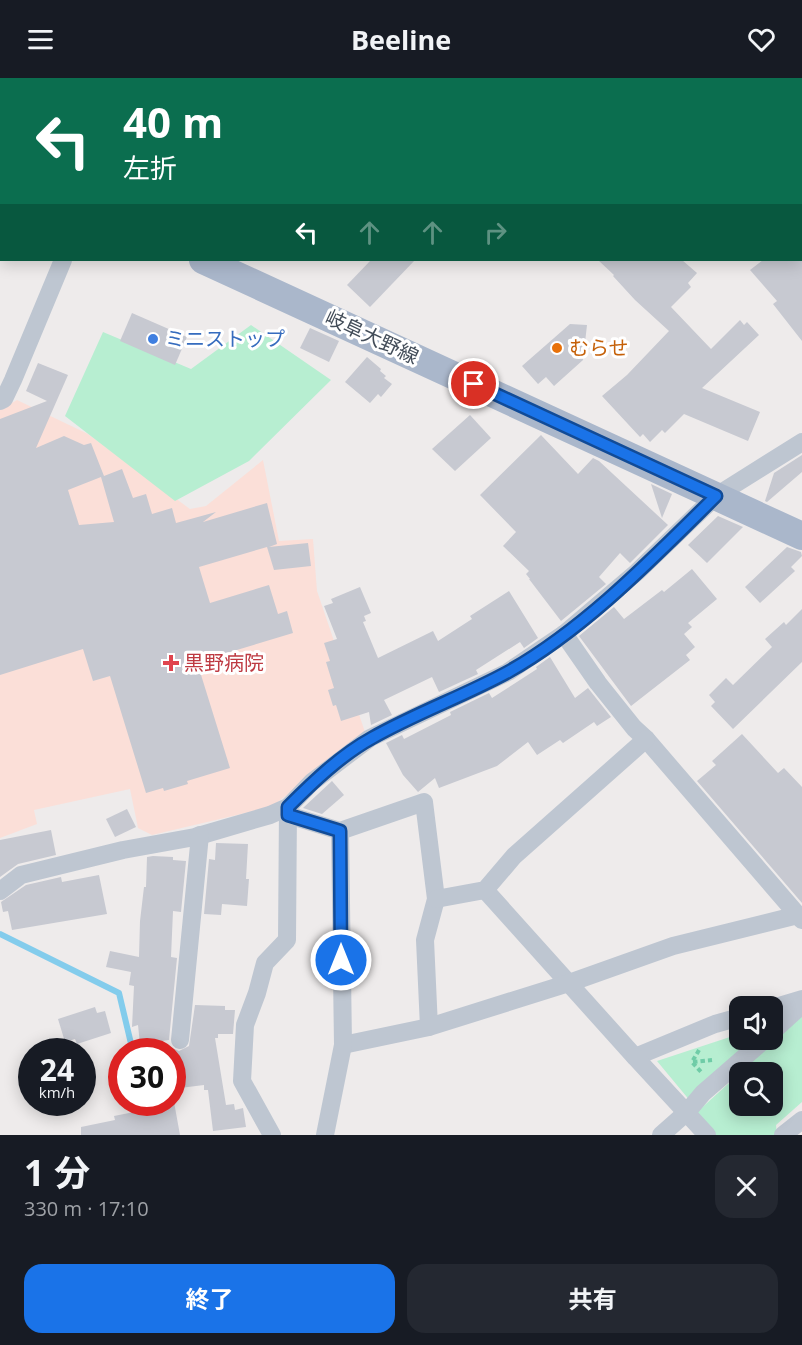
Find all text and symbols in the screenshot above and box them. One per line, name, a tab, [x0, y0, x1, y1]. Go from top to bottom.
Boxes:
text: Beeline	[351, 21, 451, 58]
icon: menu	[24, 23, 57, 56]
icon: heart	[745, 23, 778, 56]
text: 40 m	[123, 93, 223, 150]
icon: left	[24, 102, 102, 180]
text: 左折	[123, 149, 177, 186]
icon: left	[290, 216, 323, 249]
icon: ahead	[353, 216, 386, 249]
icon: ahead	[416, 216, 449, 249]
icon: right	[479, 216, 512, 249]
street label: 岐阜大野線	[321, 303, 423, 370]
place label: ミニストップ	[165, 325, 285, 352]
marker: ミニストップ	[146, 332, 160, 346]
place label: むらせ	[569, 334, 629, 361]
marker: むらせ	[550, 341, 564, 355]
pin	[448, 358, 499, 409]
icon: arrive	[457, 367, 490, 400]
place label: 黒野病院	[184, 649, 264, 676]
marker: 黒野病院	[162, 654, 180, 672]
position arrow	[309, 928, 373, 992]
map controls	[729, 996, 783, 1116]
button: sound	[729, 996, 783, 1050]
speed limit sign: 30	[108, 1038, 186, 1116]
text: 24	[40, 1049, 74, 1090]
button: search	[729, 1062, 783, 1116]
text: km/h	[39, 1082, 75, 1102]
text: 1 分	[24, 1148, 90, 1197]
button: close	[715, 1155, 778, 1218]
text: 330 m · 17:10	[24, 1195, 149, 1222]
button: 終了	[24, 1264, 395, 1333]
button: 共有	[407, 1264, 778, 1333]

